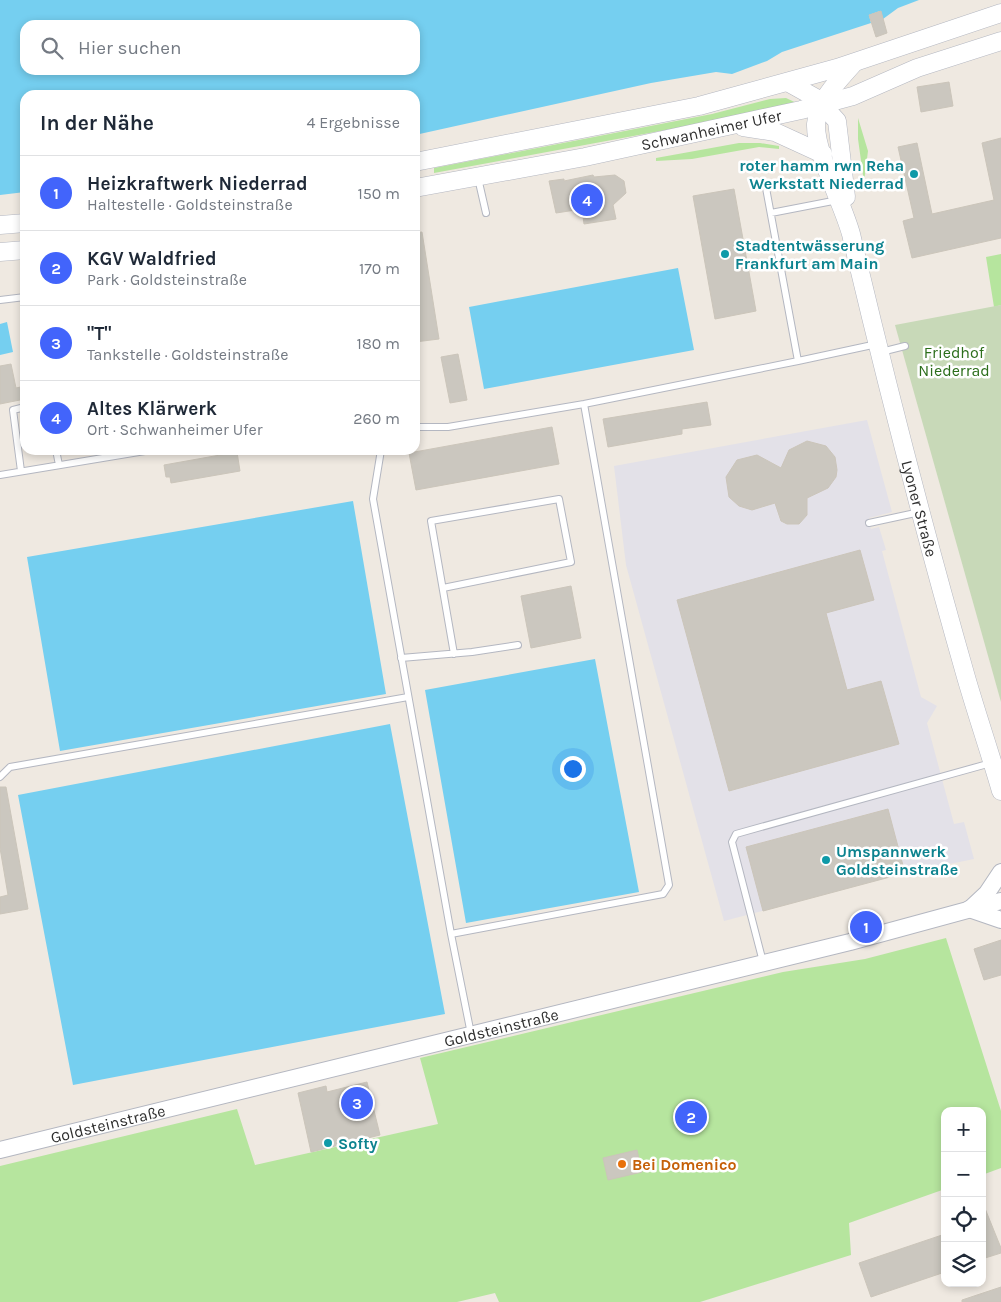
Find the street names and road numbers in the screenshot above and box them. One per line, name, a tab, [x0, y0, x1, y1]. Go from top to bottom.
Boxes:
street label: Schwanheimer Ufer	[639, 105, 783, 154]
street label: Lyoner Straße	[898, 458, 942, 559]
street label: Goldsteinstraße	[442, 1004, 560, 1051]
street label: Goldsteinstraße	[49, 1100, 167, 1147]

